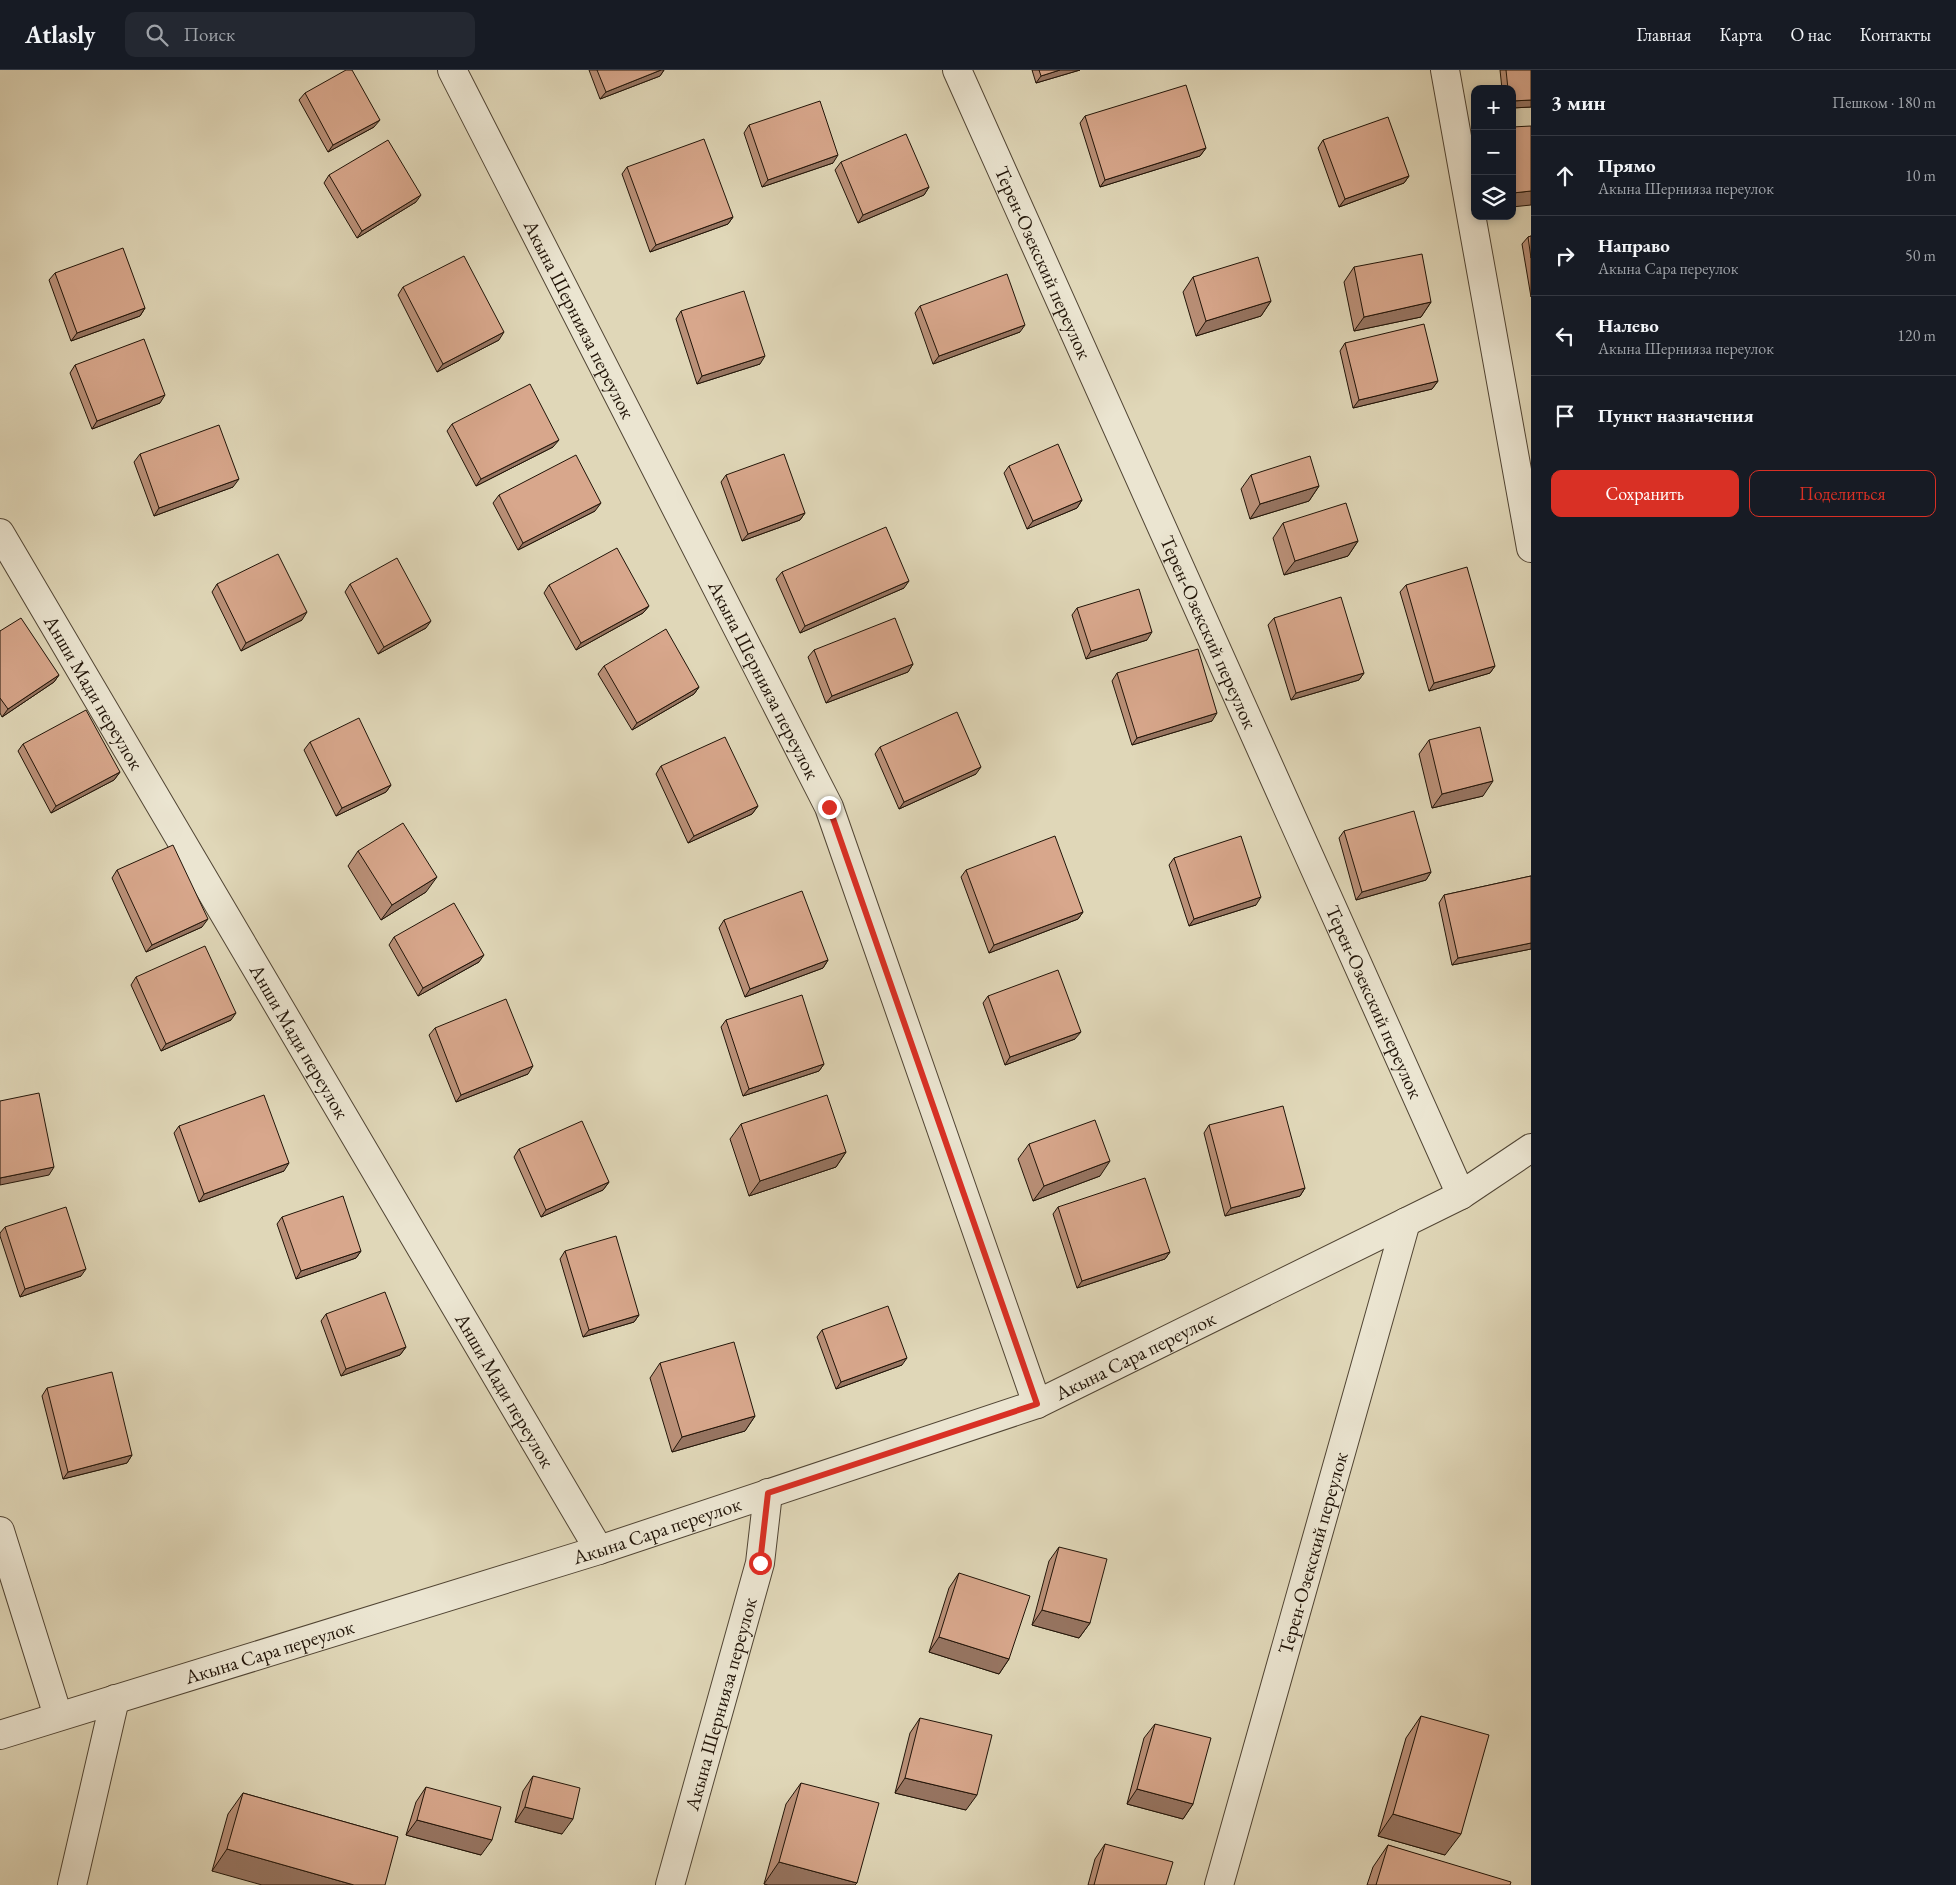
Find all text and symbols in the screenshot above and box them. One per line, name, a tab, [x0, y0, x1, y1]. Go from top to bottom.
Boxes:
search box	[125, 12, 475, 57]
text: Atlasly	[25, 19, 95, 50]
icon: search	[143, 21, 171, 49]
text: Поиск	[183, 22, 235, 47]
text: Главная	[1637, 23, 1691, 46]
text: Карта	[1719, 23, 1762, 46]
text: О нас	[1790, 23, 1832, 46]
text: Контакты	[1860, 23, 1931, 46]
map controls	[1471, 85, 1516, 220]
button: +	[1471, 85, 1516, 130]
text: 3 мин	[1551, 89, 1606, 116]
text: Пешком · 180 m	[1832, 92, 1936, 113]
button: −	[1471, 130, 1516, 175]
text: Прямо	[1598, 153, 1656, 178]
street label: Терен-Озекский переулок	[989, 162, 1098, 364]
icon: ahead	[1551, 162, 1579, 190]
text: 10 m	[1905, 165, 1936, 186]
button: layers	[1471, 175, 1516, 220]
text: Акына Шернияза переулок	[1598, 178, 1774, 199]
street label: Акына Шернияза переулок	[517, 215, 641, 423]
text: Направо	[1598, 233, 1670, 258]
icon: right	[1551, 242, 1579, 270]
text: 50 m	[1905, 245, 1936, 266]
text: Акына Сара переулок	[1598, 258, 1738, 279]
text: Налево	[1598, 313, 1659, 338]
icon: left	[1551, 322, 1579, 350]
text: 120 m	[1897, 325, 1936, 346]
text: Акына Шернияза переулок	[1598, 338, 1774, 359]
icon: arrive	[1551, 402, 1579, 430]
text: Пункт назначения	[1598, 403, 1754, 428]
button: Сохранить	[1551, 470, 1739, 517]
button: Поделиться	[1749, 470, 1936, 517]
street label: Терен-Озекский переулок	[1154, 531, 1264, 733]
street label: Акына Шернияза переулок	[702, 575, 826, 784]
street label: Анши Мади переулок	[38, 609, 150, 775]
route end	[818, 796, 841, 819]
street label: Терен-Озекский переулок	[1320, 901, 1429, 1103]
street label: Анши Мади переулок	[243, 958, 355, 1124]
street label: Акына Сара переулок	[1050, 1305, 1220, 1407]
street label: Анши Мади переулок	[449, 1307, 561, 1473]
street label: Терен-Озекский переулок	[1272, 1448, 1354, 1657]
street label: Акына Сара переулок	[569, 1490, 745, 1571]
route start	[749, 1552, 772, 1575]
street label: Акына Шернияза переулок	[678, 1594, 763, 1814]
street label: Акына Сара переулок	[181, 1613, 358, 1690]

